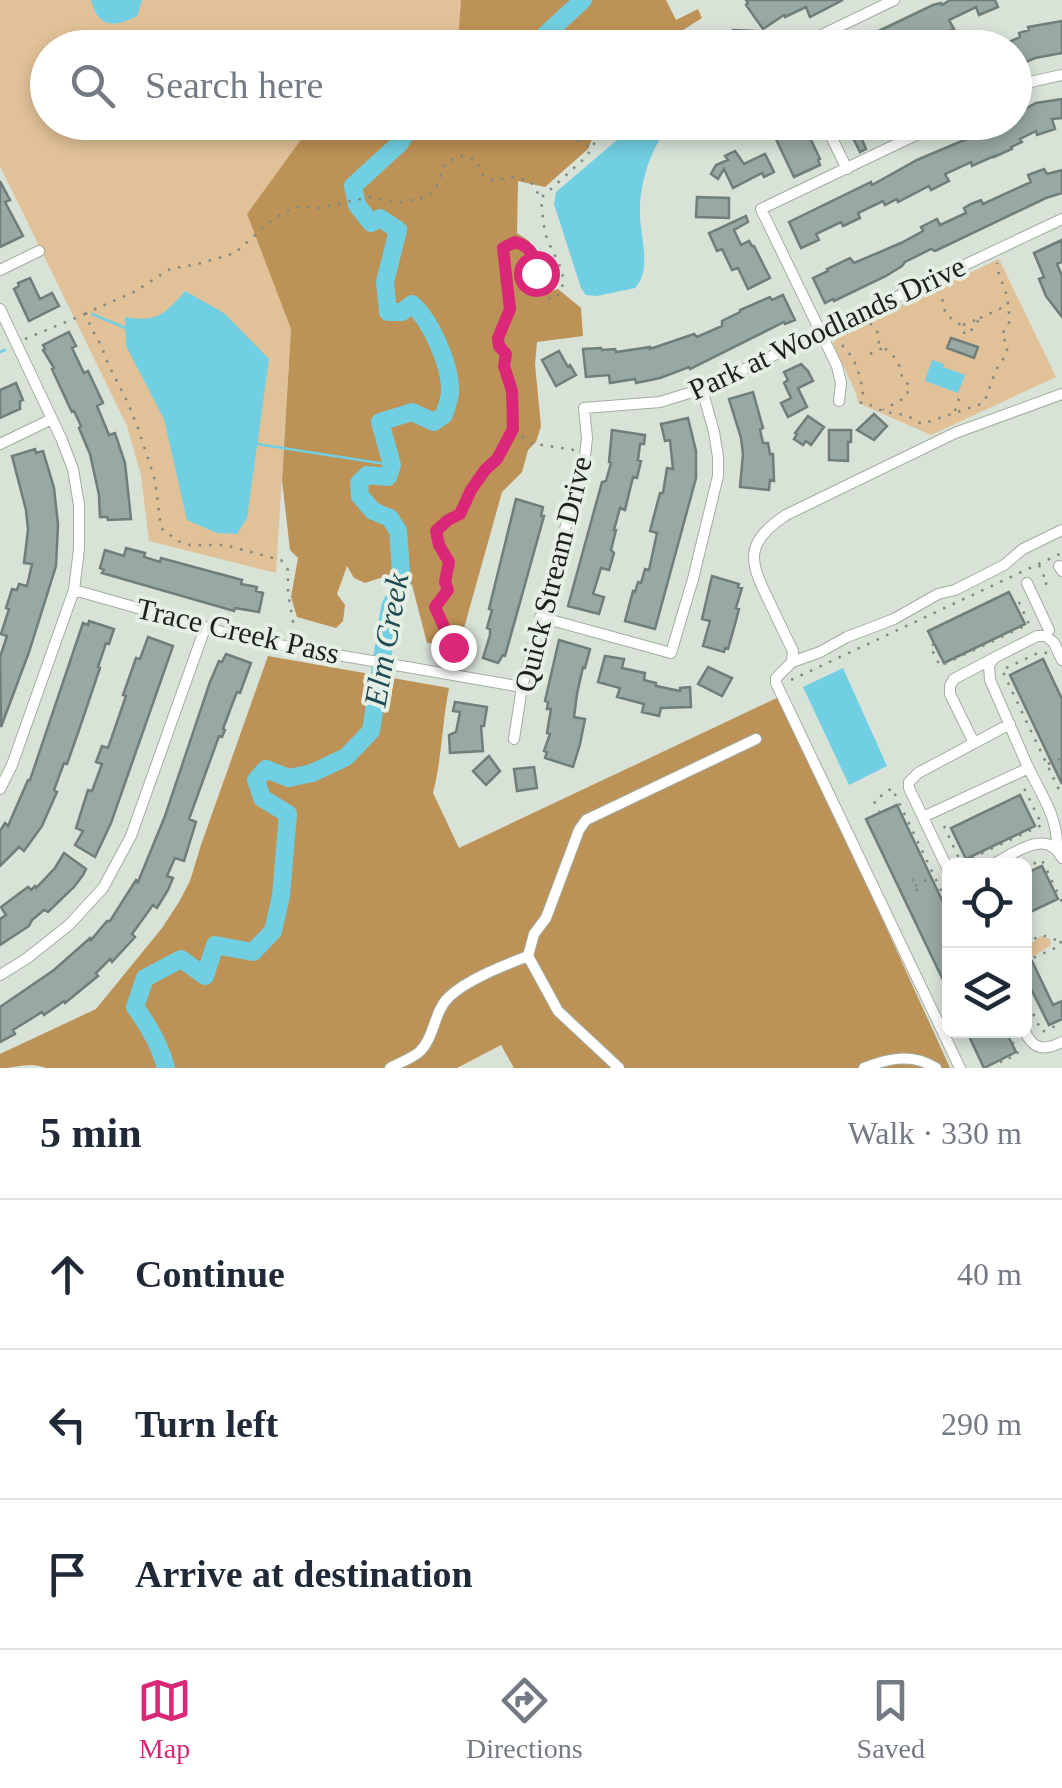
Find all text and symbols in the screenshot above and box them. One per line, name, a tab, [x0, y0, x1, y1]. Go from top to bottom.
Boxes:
search box	[30, 30, 1032, 140]
icon: search	[65, 58, 120, 113]
text: Search here	[145, 64, 323, 106]
street label: Park at Woodlands Drive	[683, 249, 970, 406]
route start	[514, 251, 560, 297]
street label: Quick Stream Drive	[507, 453, 598, 695]
water label: Elm Creek	[356, 570, 416, 710]
street label: Trace Creek Pass	[133, 591, 343, 670]
route end	[431, 625, 477, 671]
map controls	[942, 858, 1032, 1038]
button: locate	[942, 858, 1032, 948]
button: layers	[942, 948, 1032, 1038]
text: 5 min	[40, 1110, 142, 1156]
text: Walk · 330 m	[848, 1115, 1022, 1151]
icon: ahead	[40, 1247, 95, 1302]
text: Continue	[135, 1253, 285, 1295]
text: 40 m	[957, 1256, 1022, 1292]
icon: left	[40, 1397, 95, 1452]
text: Turn left	[135, 1403, 278, 1445]
text: 290 m	[941, 1406, 1022, 1442]
icon: arrive	[40, 1547, 95, 1602]
text: Arrive at destination	[135, 1553, 473, 1595]
tab: Map	[137, 1673, 192, 1765]
tab: Directions	[466, 1673, 583, 1765]
tab: Saved	[857, 1673, 925, 1765]

